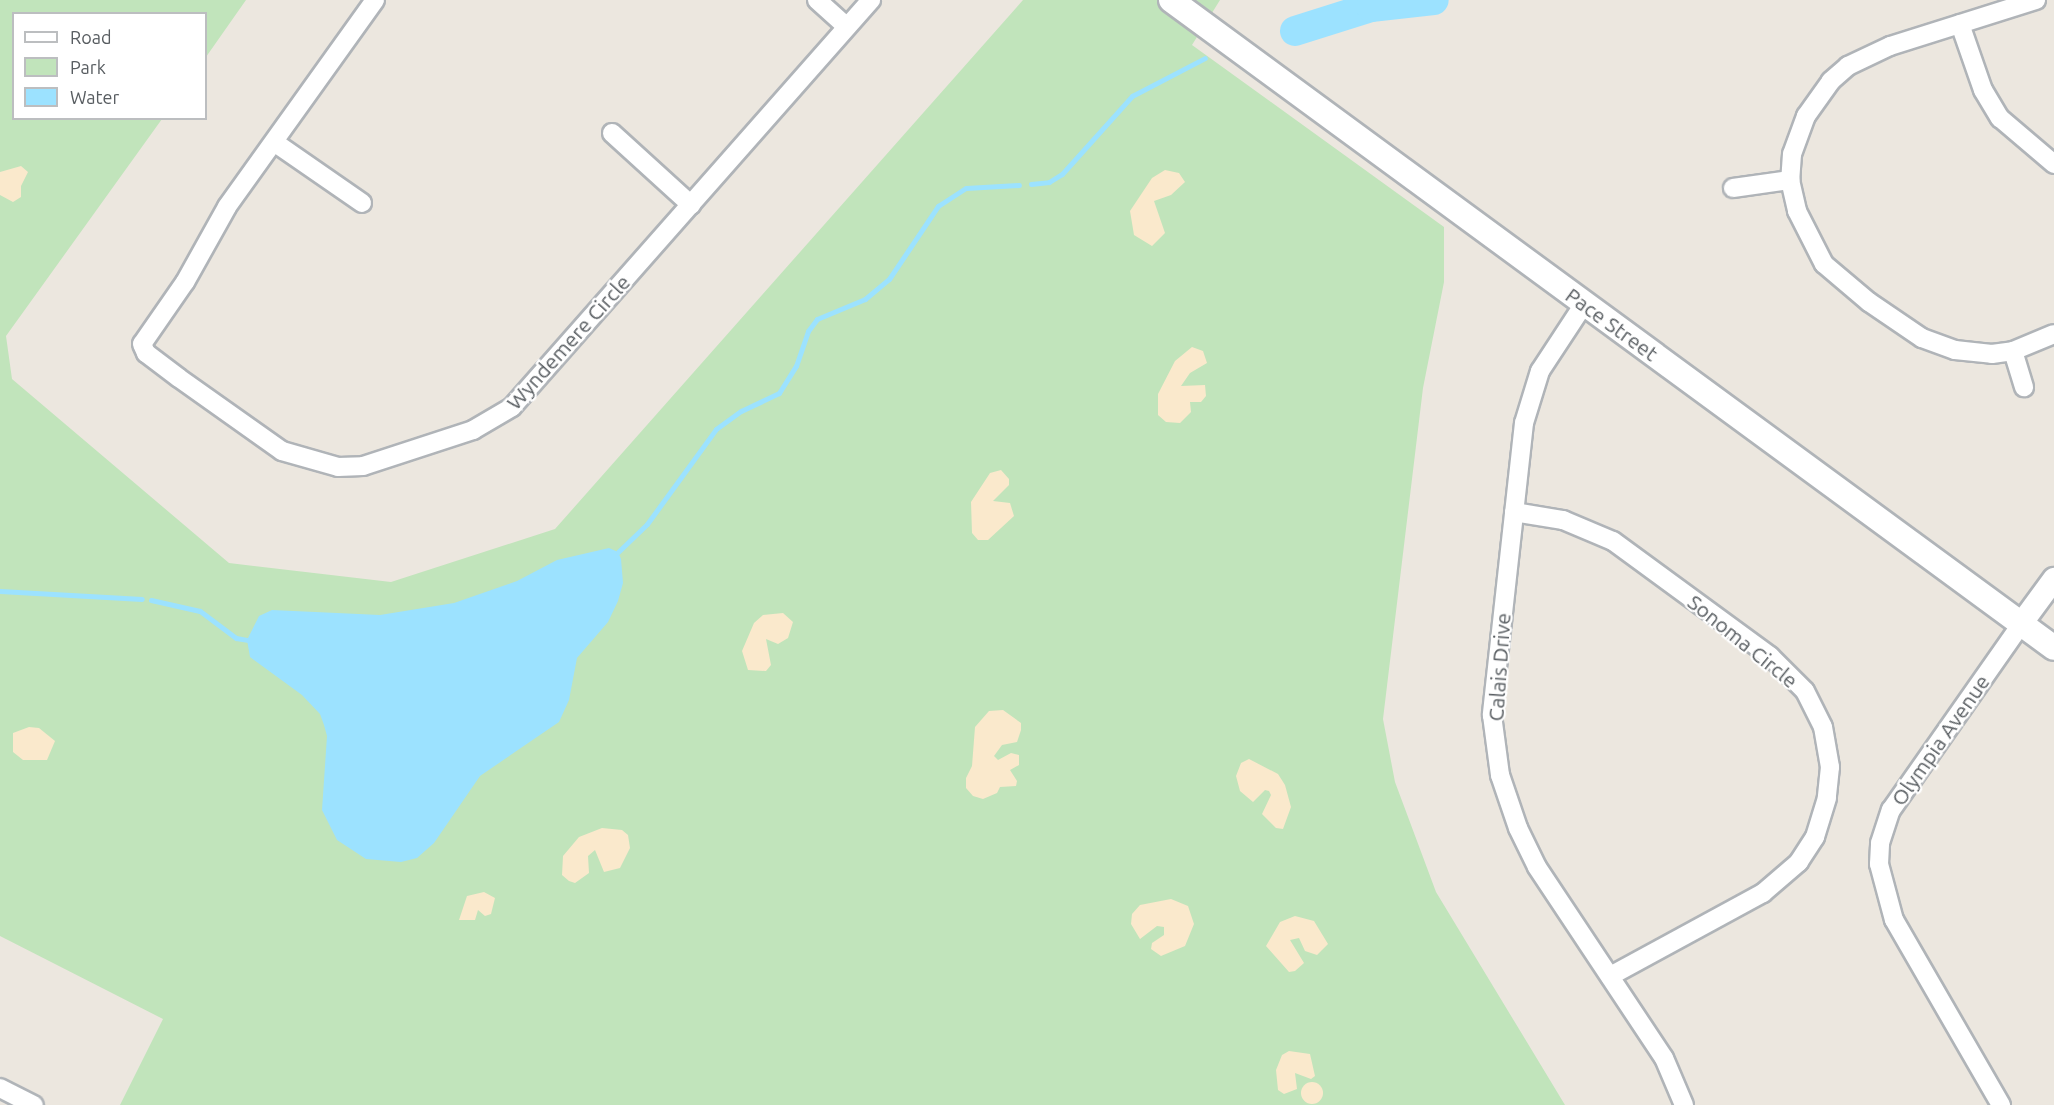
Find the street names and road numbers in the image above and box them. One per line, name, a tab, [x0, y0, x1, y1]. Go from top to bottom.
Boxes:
street label: Wyndemere Circle	[501, 270, 635, 414]
street label: Pace Street	[1561, 282, 1663, 366]
street label: Sonoma Circle	[1683, 589, 1803, 693]
street label: Calais Drive	[1483, 612, 1515, 722]
street label: Olympia Avenue	[1886, 670, 1994, 810]

